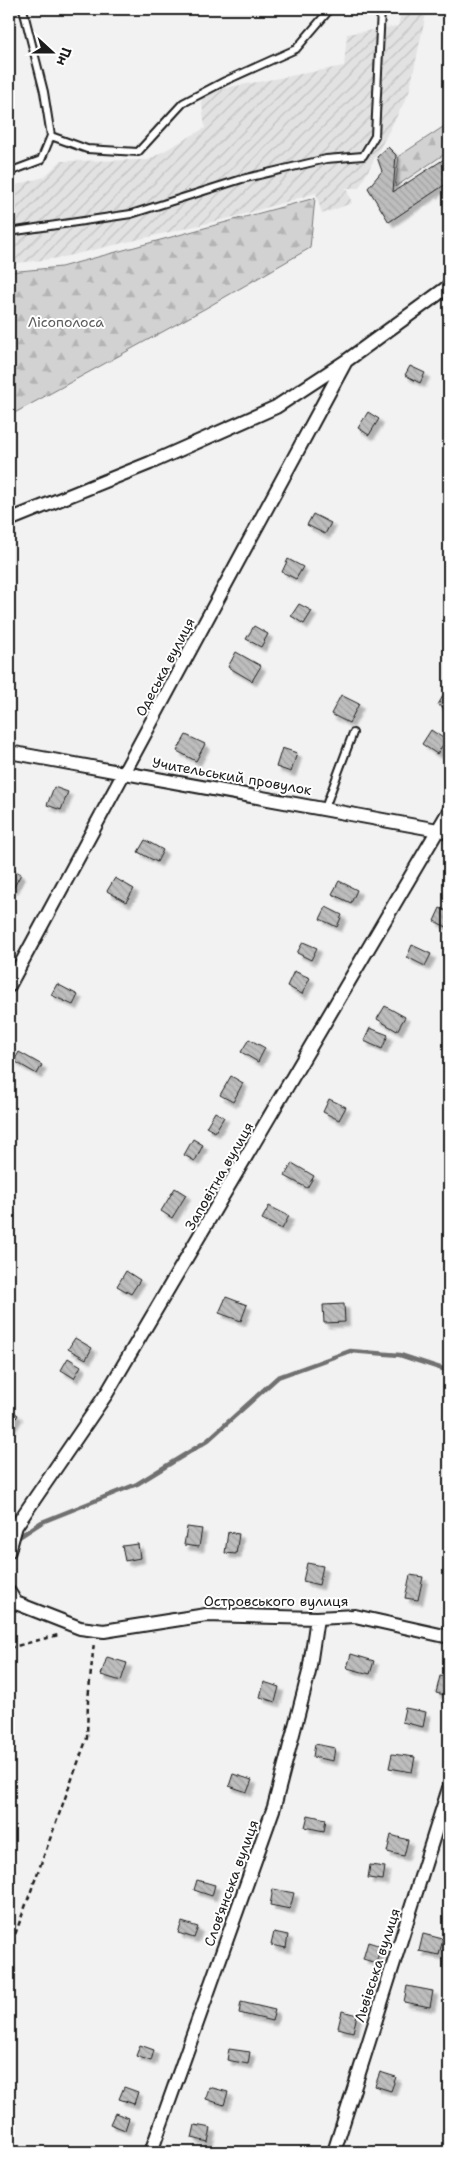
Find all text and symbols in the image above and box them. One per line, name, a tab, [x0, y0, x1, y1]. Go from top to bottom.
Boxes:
north arrow	[28, 28, 78, 78]
text: Пн	[52, 45, 76, 69]
park label: Лісополоса	[28, 313, 104, 331]
street label: Одеська вулиця	[131, 614, 199, 720]
street label: Учительський провулок	[151, 753, 314, 799]
street label: Заповітна вулиця	[181, 1119, 257, 1233]
street label: Островського вулиця	[204, 1592, 348, 1610]
street label: Слов'янська вулиця	[200, 1817, 262, 1949]
street label: Львівська вулиця	[350, 1906, 404, 2024]

